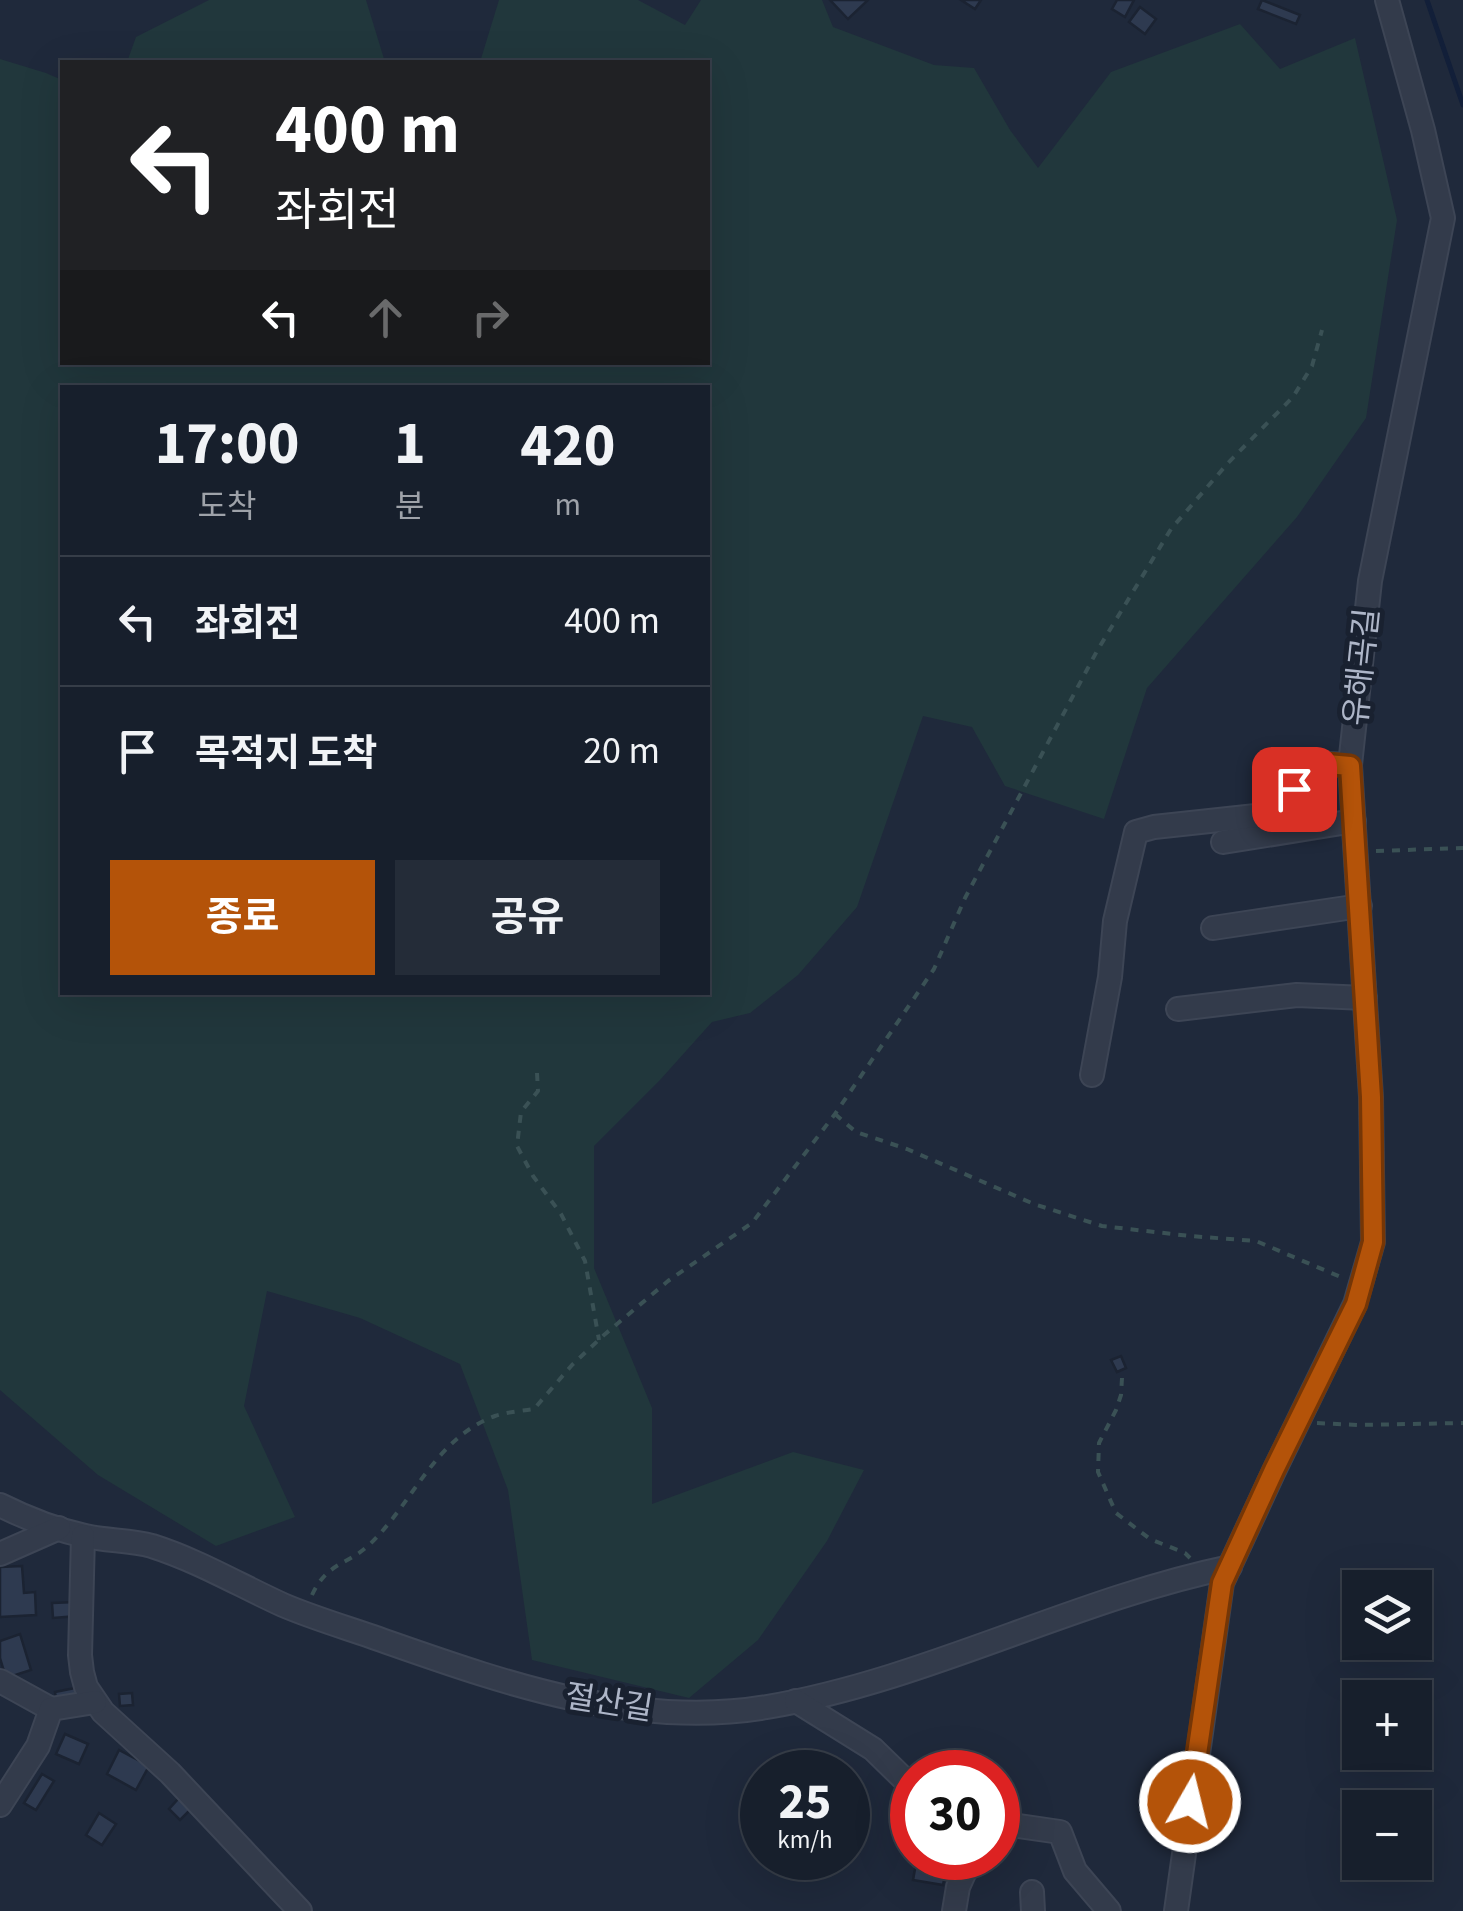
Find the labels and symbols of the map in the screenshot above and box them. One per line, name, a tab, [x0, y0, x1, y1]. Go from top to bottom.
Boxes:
street label: 유해곡길	[1333, 606, 1391, 728]
pin	[1252, 747, 1337, 832]
street label: 절산길	[562, 1673, 656, 1733]
speed limit sign: 30	[890, 1750, 1020, 1880]
position arrow	[1138, 1750, 1242, 1854]

